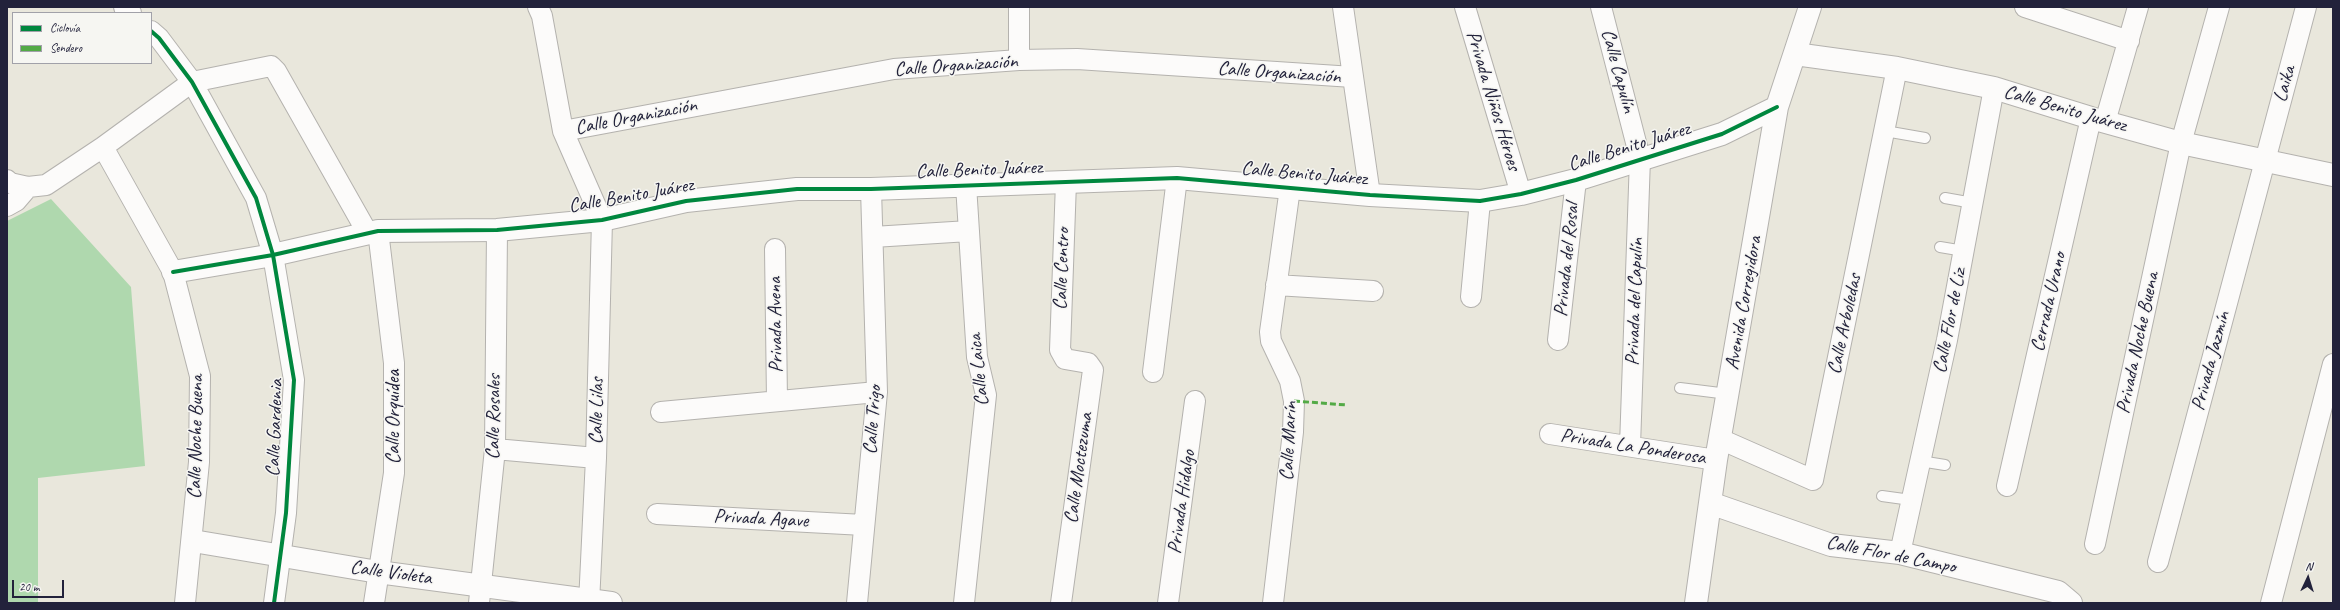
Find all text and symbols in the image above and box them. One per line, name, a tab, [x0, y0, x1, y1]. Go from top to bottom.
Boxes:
legend	[12, 12, 152, 64]
text: Ciclovía	[50, 20, 80, 36]
street label: Calle Capulín	[1595, 27, 1641, 115]
street label: Privada Niños Héroes	[1460, 28, 1526, 174]
text: Sendero	[50, 40, 82, 56]
street label: Calle Organización	[894, 50, 1018, 82]
street label: Calle Organización	[1217, 57, 1341, 89]
street label: Laika	[2269, 63, 2301, 105]
street label: Calle Benito Juárez	[2001, 80, 2129, 138]
street label: Calle Organización	[573, 93, 699, 141]
street label: Calle Benito Juárez	[1565, 117, 1693, 177]
street label: Calle Benito Juárez	[915, 156, 1043, 184]
street label: Calle Benito Juárez	[1240, 157, 1368, 191]
street label: Calle Benito Juárez	[567, 173, 695, 219]
street label: Privada del Rosal	[1549, 202, 1585, 318]
street label: Calle Centro	[1049, 228, 1075, 310]
street label: Avenida Corregidora	[1720, 234, 1768, 372]
street label: Privada del Capulín	[1621, 238, 1649, 366]
street label: Cerrada Urano	[2026, 250, 2072, 354]
street label: Calle Flor de Liz	[1928, 267, 1972, 375]
street label: Privada Noche Buena	[2111, 270, 2165, 416]
street label: Calle Arboledas	[1823, 272, 1867, 376]
street label: Privada Avena	[763, 277, 789, 373]
street label: Privada Jazmín	[2186, 309, 2236, 413]
street label: Calle Laica	[963, 333, 995, 407]
street label: Calle Orquídea	[382, 370, 406, 464]
street label: Calle Rosales	[481, 374, 507, 460]
street label: Calle Noche Buena	[183, 375, 209, 499]
street label: Calle Lilas	[584, 377, 610, 445]
street label: Calle Gardenia	[261, 379, 289, 477]
street label: Calle Trigo	[859, 385, 887, 455]
street label: Calle Marín	[1275, 401, 1303, 481]
street label: Calle Moctezuma	[1059, 411, 1099, 525]
street label: Privada La Ponderosa	[1559, 424, 1707, 470]
street label: Privada Hidalgo	[1163, 449, 1201, 555]
street label: Privada Agave	[713, 505, 809, 533]
street label: Calle Flor de Campo	[1824, 531, 1958, 579]
street label: Calle Violeta	[349, 555, 433, 591]
north arrow	[2288, 558, 2328, 598]
text: N	[2305, 559, 2313, 573]
scale bar	[14, 572, 66, 598]
text: 20 m	[19, 579, 39, 595]

